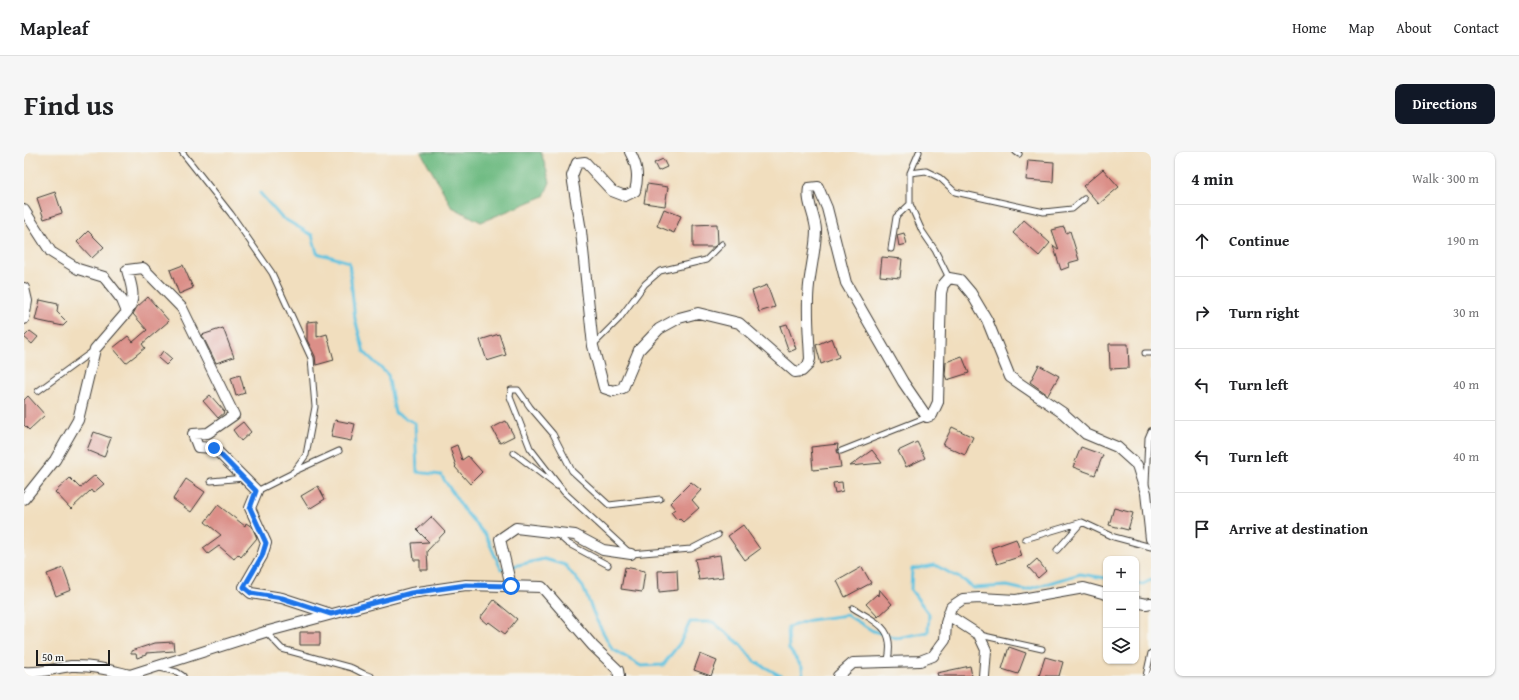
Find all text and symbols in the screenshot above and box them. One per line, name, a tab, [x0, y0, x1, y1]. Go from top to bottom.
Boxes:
text: Mapleaf	[20, 14, 89, 42]
text: Home	[1292, 18, 1327, 38]
text: Map	[1349, 18, 1374, 38]
text: About	[1396, 18, 1432, 38]
text: Contact	[1454, 18, 1499, 38]
text: Find us	[24, 84, 114, 125]
button: Directions	[1395, 84, 1495, 124]
text: 4 min	[1191, 166, 1233, 191]
text: Walk · 300 m	[1412, 169, 1479, 188]
icon: ahead	[1191, 230, 1213, 252]
text: Continue	[1229, 230, 1290, 251]
text: 190 m	[1447, 231, 1479, 250]
icon: right	[1191, 302, 1213, 324]
text: Turn right	[1229, 302, 1300, 323]
text: 30 m	[1453, 303, 1479, 322]
icon: left	[1191, 374, 1213, 396]
text: Turn left	[1229, 374, 1288, 395]
text: 40 m	[1453, 375, 1479, 394]
route end	[205, 439, 223, 457]
icon: left	[1191, 446, 1213, 468]
text: Turn left	[1229, 446, 1288, 467]
text: 40 m	[1453, 447, 1479, 466]
icon: arrive	[1191, 518, 1213, 540]
text: Arrive at destination	[1229, 518, 1368, 539]
map controls	[1103, 556, 1139, 664]
button: +	[1103, 556, 1139, 592]
route start	[502, 577, 520, 595]
button: −	[1103, 592, 1139, 628]
button: layers	[1103, 628, 1139, 664]
scale bar	[36, 648, 110, 667]
text: 50 m	[42, 649, 64, 665]

